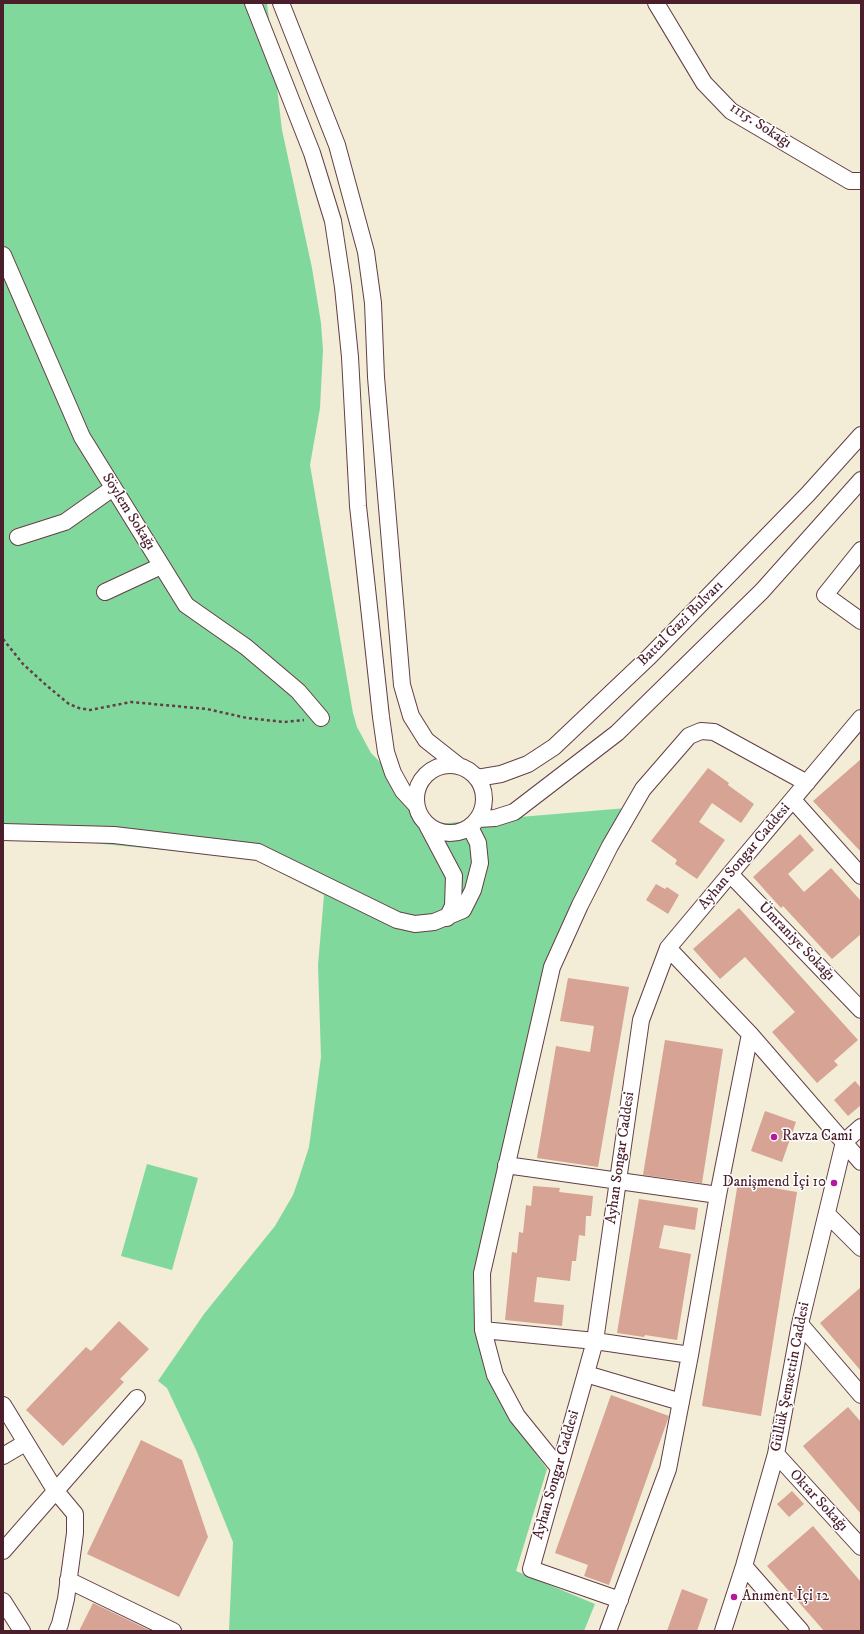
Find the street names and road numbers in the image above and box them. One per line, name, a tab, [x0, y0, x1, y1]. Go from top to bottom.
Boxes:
street label: 1115. Sokağı	[726, 99, 794, 153]
street label: Söylem Sokağı	[97, 470, 159, 554]
street label: Battal Gazi Bulvarı	[634, 577, 728, 671]
street label: Ayhan Songar Caddesi	[695, 800, 795, 914]
street label: Ümraniye Sokağı	[754, 899, 838, 985]
street label: Ayhan Songar Caddesi	[603, 1091, 639, 1225]
street label: Güllük Şemsettin Caddesi	[768, 1301, 814, 1453]
street label: Ayhan Songar Caddesi	[530, 1408, 584, 1542]
street label: Oktar Sokağı	[785, 1466, 851, 1536]

